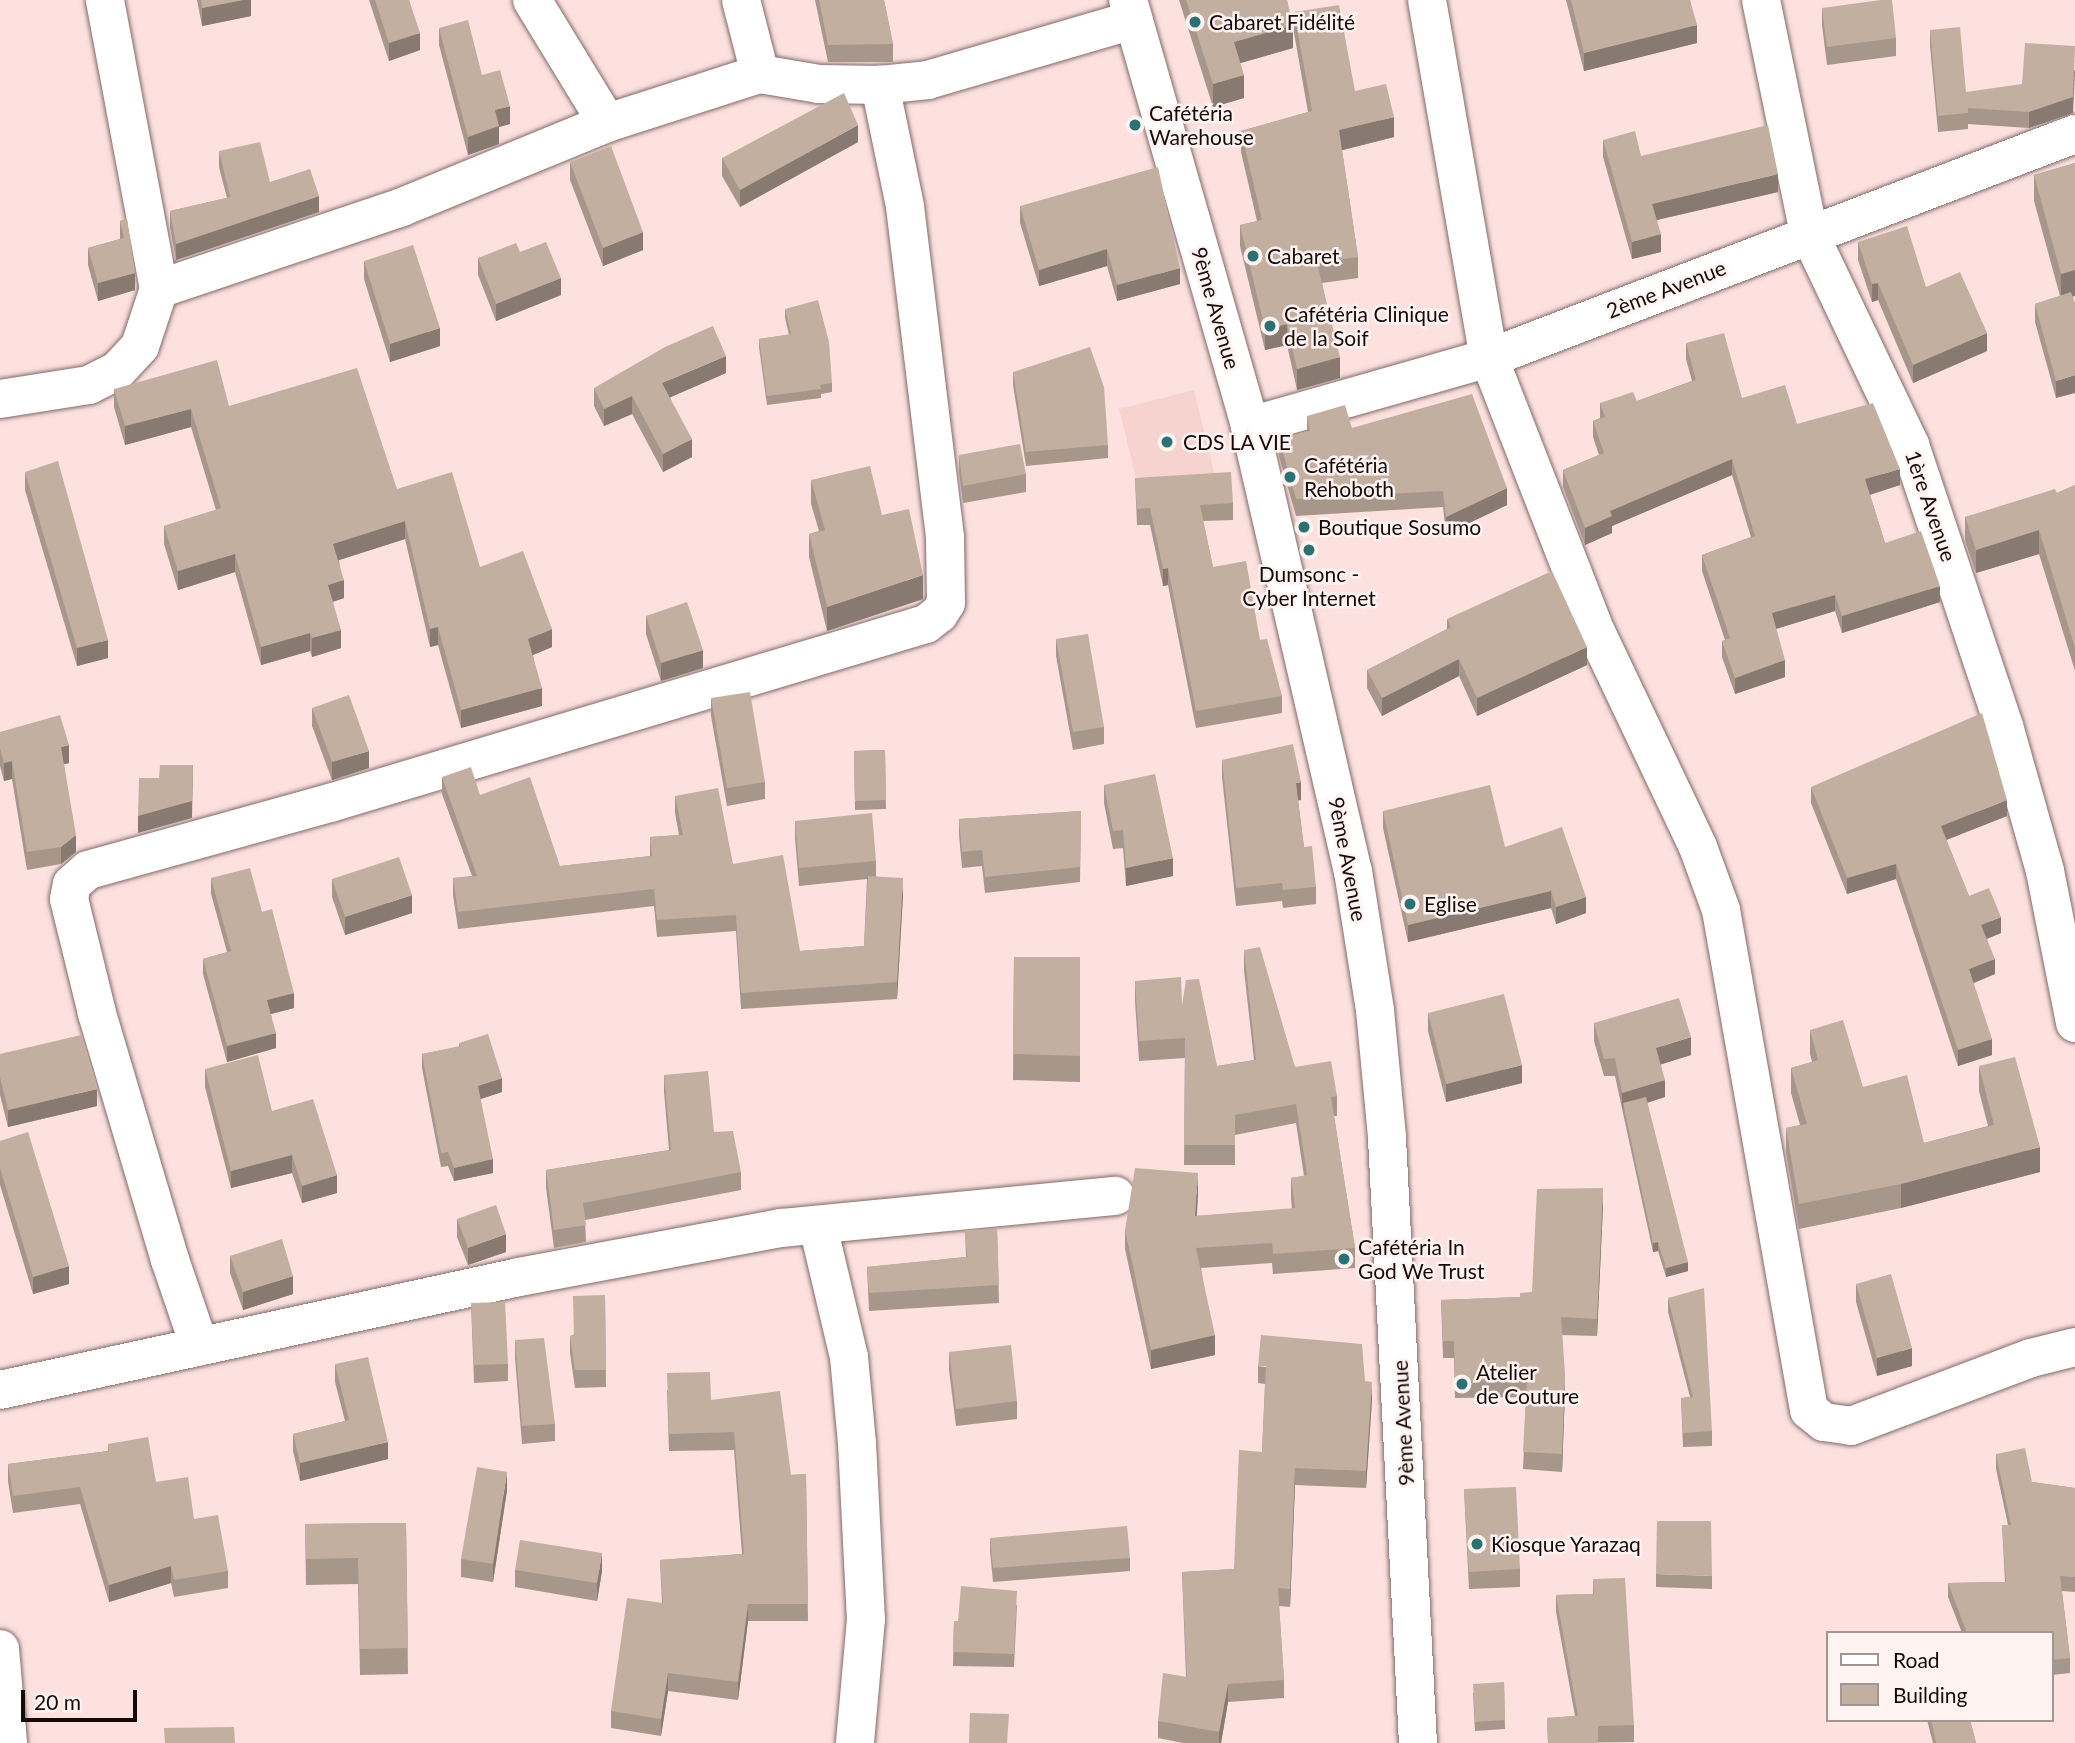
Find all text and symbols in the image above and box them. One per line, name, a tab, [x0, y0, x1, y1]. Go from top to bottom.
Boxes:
place label: Cabaret Fidélité	[1209, 9, 1355, 35]
marker: Cabaret Fidélité	[1187, 14, 1203, 30]
place label: Cafétéria Warehouse	[1149, 100, 1254, 150]
marker: Cafétéria Warehouse	[1127, 117, 1143, 133]
place label: Cabaret	[1267, 243, 1339, 269]
street label: 9ème Avenue	[1186, 244, 1246, 372]
marker: Cabaret	[1245, 248, 1261, 264]
street label: 2ème Avenue	[1602, 255, 1730, 323]
place label: Cafétéria Clinique de la Soif	[1284, 301, 1449, 351]
marker: Cafétéria Clinique de la Soif	[1262, 318, 1278, 334]
place label: CDS LA VIE	[1183, 429, 1292, 455]
marker: CDS LA VIE	[1157, 432, 1177, 452]
street label: 1ère Avenue	[1900, 447, 1962, 565]
place label: Cafétéria Rehoboth	[1304, 452, 1394, 502]
marker: Cafétéria Rehoboth	[1282, 469, 1298, 485]
place label: Boutique Sosumo	[1318, 514, 1481, 540]
marker: Boutique Sosumo	[1296, 519, 1312, 535]
marker: Dumsonc - Cyber Internet	[1301, 542, 1317, 558]
place label: Dumsonc - Cyber Internet	[1242, 561, 1376, 611]
street label: 9ème Avenue	[1324, 794, 1372, 924]
place label: Eglise	[1424, 891, 1477, 917]
marker: Eglise	[1402, 896, 1418, 912]
place label: Cafétéria In God We Trust	[1358, 1234, 1485, 1284]
marker: Cafétéria In God We Trust	[1336, 1251, 1352, 1267]
street label: 9ème Avenue	[1387, 1359, 1419, 1487]
place label: Atelier de Couture	[1476, 1359, 1579, 1409]
marker: Atelier de Couture	[1454, 1376, 1470, 1392]
place label: Kiosque Yarazaq	[1491, 1531, 1642, 1557]
marker: Kiosque Yarazaq	[1469, 1536, 1485, 1552]
legend	[1826, 1631, 2054, 1722]
text: Road	[1893, 1647, 1940, 1672]
scale bar	[24, 1676, 140, 1720]
text: Building	[1893, 1682, 1968, 1707]
text: 20 m	[34, 1689, 81, 1714]

